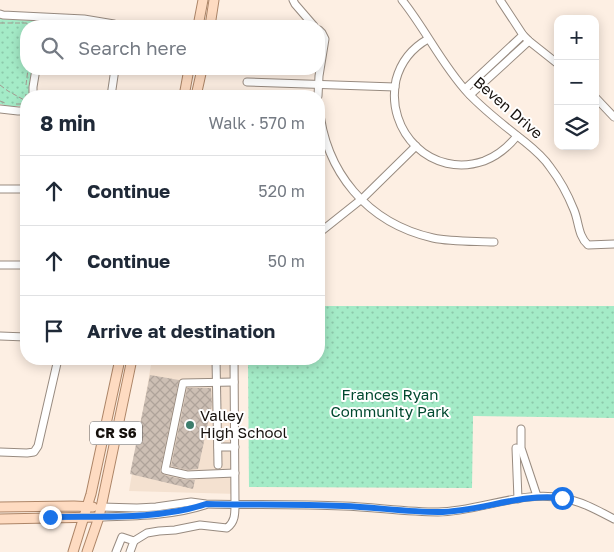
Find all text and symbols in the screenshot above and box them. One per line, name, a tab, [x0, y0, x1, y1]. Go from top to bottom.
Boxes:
map controls	[554, 15, 599, 150]
button: +	[554, 15, 599, 60]
search box	[20, 20, 325, 75]
icon: search	[38, 34, 66, 62]
text: Search here	[78, 36, 187, 59]
button: −	[554, 60, 599, 105]
street label: Beven Drive	[471, 72, 547, 142]
button: layers	[554, 105, 599, 150]
text: 8 min	[40, 110, 96, 136]
text: Walk · 570 m	[208, 113, 305, 133]
icon: ahead	[40, 177, 68, 205]
text: Continue	[87, 179, 170, 202]
text: 520 m	[258, 181, 305, 201]
icon: ahead	[40, 247, 68, 275]
text: Continue	[87, 249, 170, 272]
text: 50 m	[268, 251, 305, 271]
icon: arrive	[40, 317, 68, 345]
text: Arrive at destination	[87, 319, 275, 342]
park label: Frances Ryan Community Park	[331, 385, 450, 420]
place label: Valley High School	[200, 406, 288, 441]
marker: Valley High School	[184, 419, 196, 431]
road number: CR S6	[90, 422, 142, 444]
route start	[551, 487, 574, 510]
route end	[39, 506, 62, 529]

